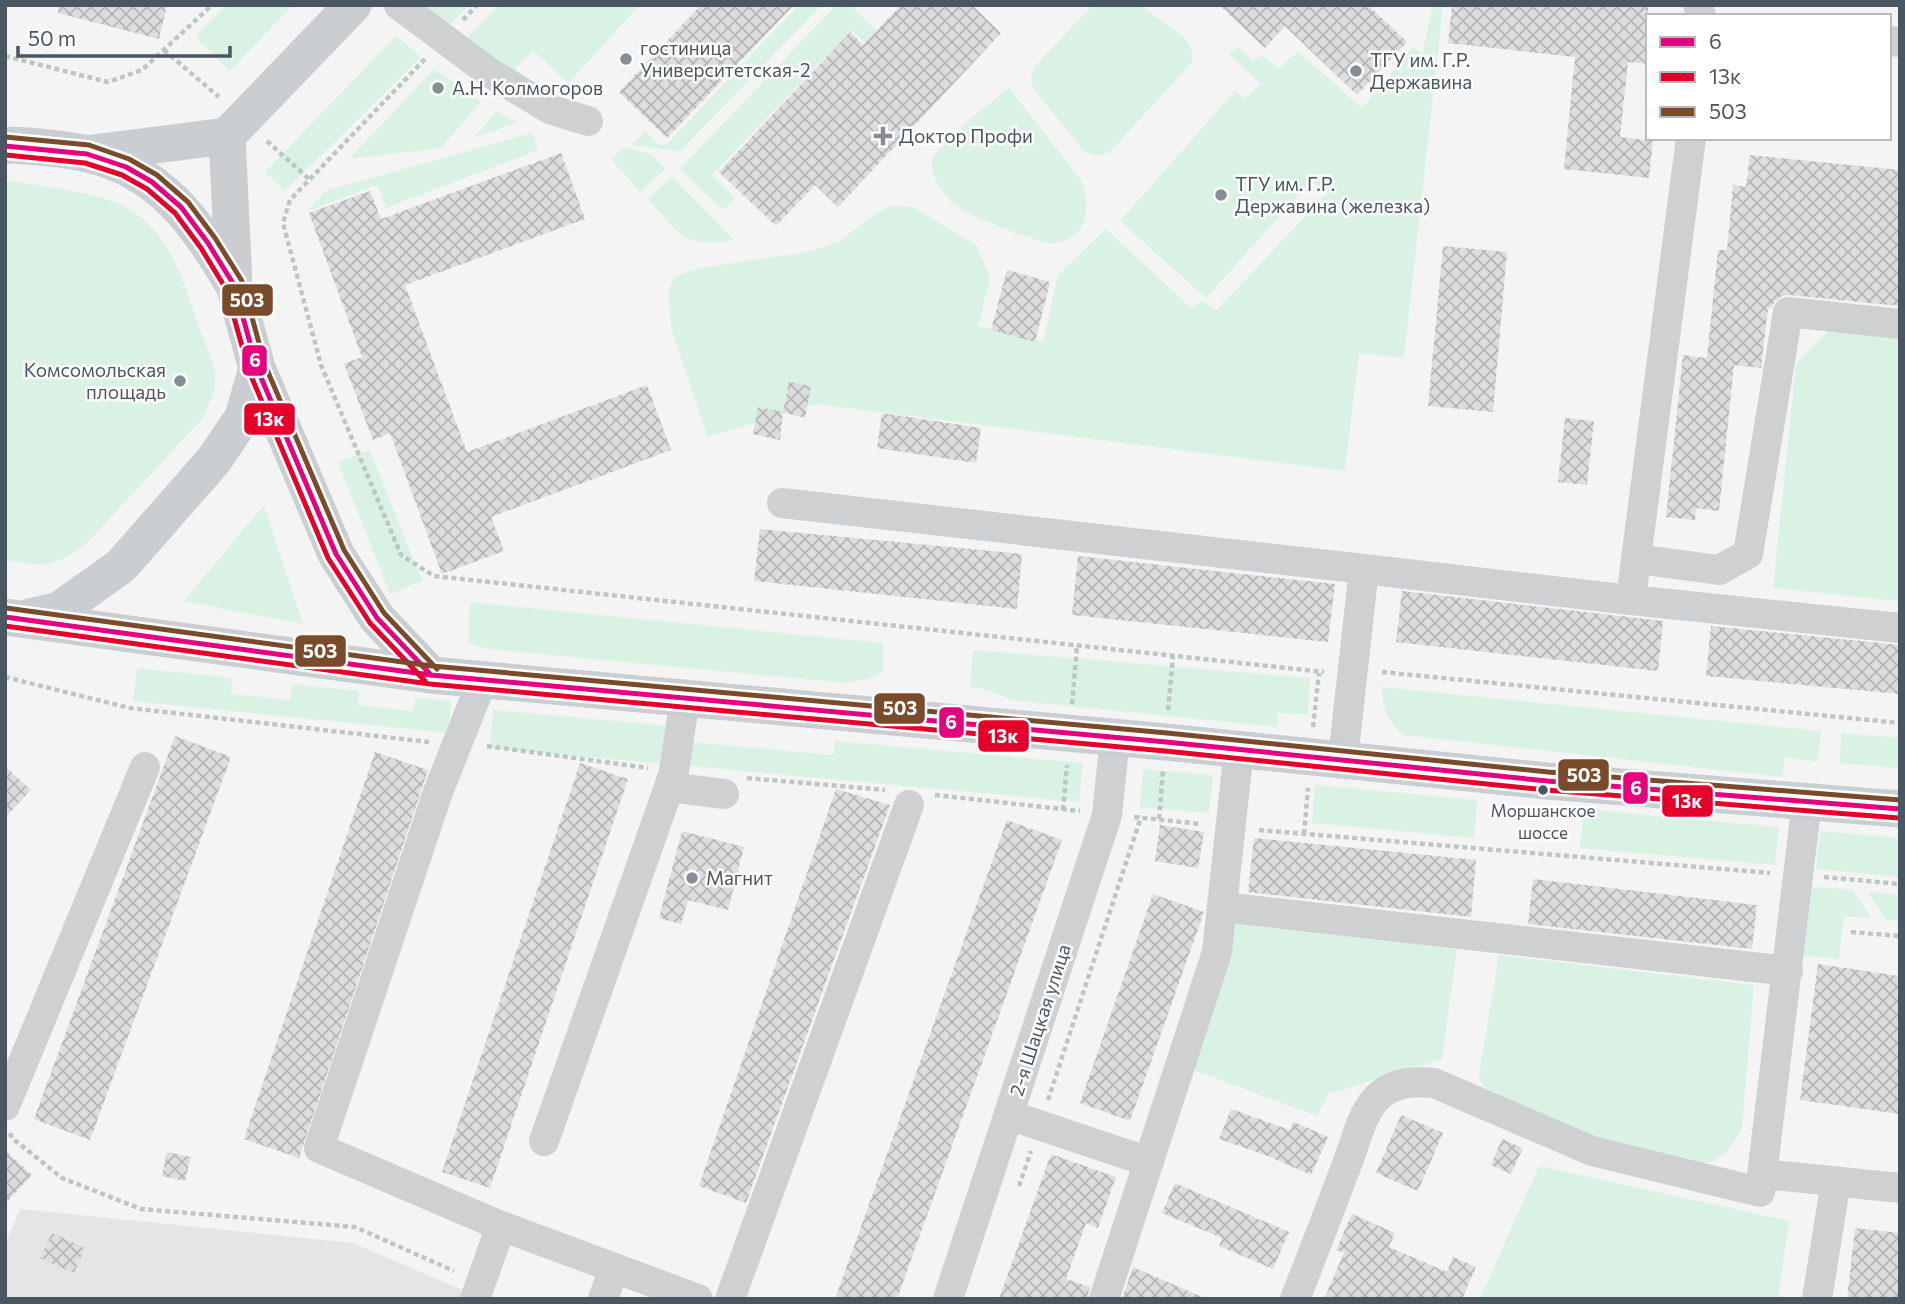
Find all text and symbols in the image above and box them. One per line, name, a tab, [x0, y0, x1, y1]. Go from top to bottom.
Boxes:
scale bar	[18, 14, 229, 58]
legend	[1646, 14, 1891, 140]
text: 50 m	[28, 25, 76, 50]
text: 6	[1709, 28, 1722, 53]
place label: гостиница Университетская-2	[640, 36, 810, 81]
place label: ТГУ им. Г.Р. Державина	[1370, 48, 1472, 93]
marker: гостиница Университетская-2	[618, 51, 634, 67]
marker: ТГУ им. Г.Р. Державина	[1348, 63, 1364, 79]
text: 13к	[1709, 63, 1741, 88]
place label: А.Н. Колмогоров	[452, 76, 603, 99]
marker: А.Н. Колмогоров	[430, 80, 446, 96]
text: 503	[1709, 98, 1747, 123]
place label: Доктор Профи	[899, 124, 1033, 147]
marker: Доктор Профи	[873, 126, 893, 146]
place label: ТГУ им. Г.Р. Державина (железка)	[1235, 172, 1430, 217]
marker: ТГУ им. Г.Р. Державина (железка)	[1213, 187, 1229, 203]
line badge: 503	[221, 283, 274, 317]
text: 503	[230, 288, 264, 311]
line badge: 6	[241, 344, 268, 377]
text: 6	[249, 348, 261, 371]
place label: Комсомольская площадь	[24, 358, 166, 403]
marker: Комсомольская площадь	[172, 373, 188, 389]
line badge: 13к	[243, 402, 296, 436]
text: 13к	[254, 407, 284, 430]
line badge: 503	[294, 634, 347, 668]
text: 503	[303, 639, 337, 662]
line badge: 503	[873, 692, 926, 725]
text: 503	[883, 696, 917, 719]
line badge: 6	[938, 706, 965, 739]
text: 6	[945, 710, 957, 733]
line badge: 13к	[977, 719, 1030, 753]
text: 13к	[988, 724, 1018, 747]
line badge: 503	[1557, 758, 1610, 792]
text: 503	[1567, 763, 1601, 786]
line badge: 6	[1622, 771, 1649, 805]
text: 6	[1630, 776, 1642, 799]
marker: Моршанское шоссе	[1536, 783, 1550, 797]
line badge: 13к	[1661, 784, 1714, 818]
text: 13к	[1672, 789, 1702, 812]
place label: Моршанское шоссе	[1490, 800, 1596, 843]
place label: Магнит	[706, 866, 773, 889]
marker: Магнит	[684, 870, 700, 886]
street label: 2-я Шацкая улица	[1004, 941, 1075, 1099]

